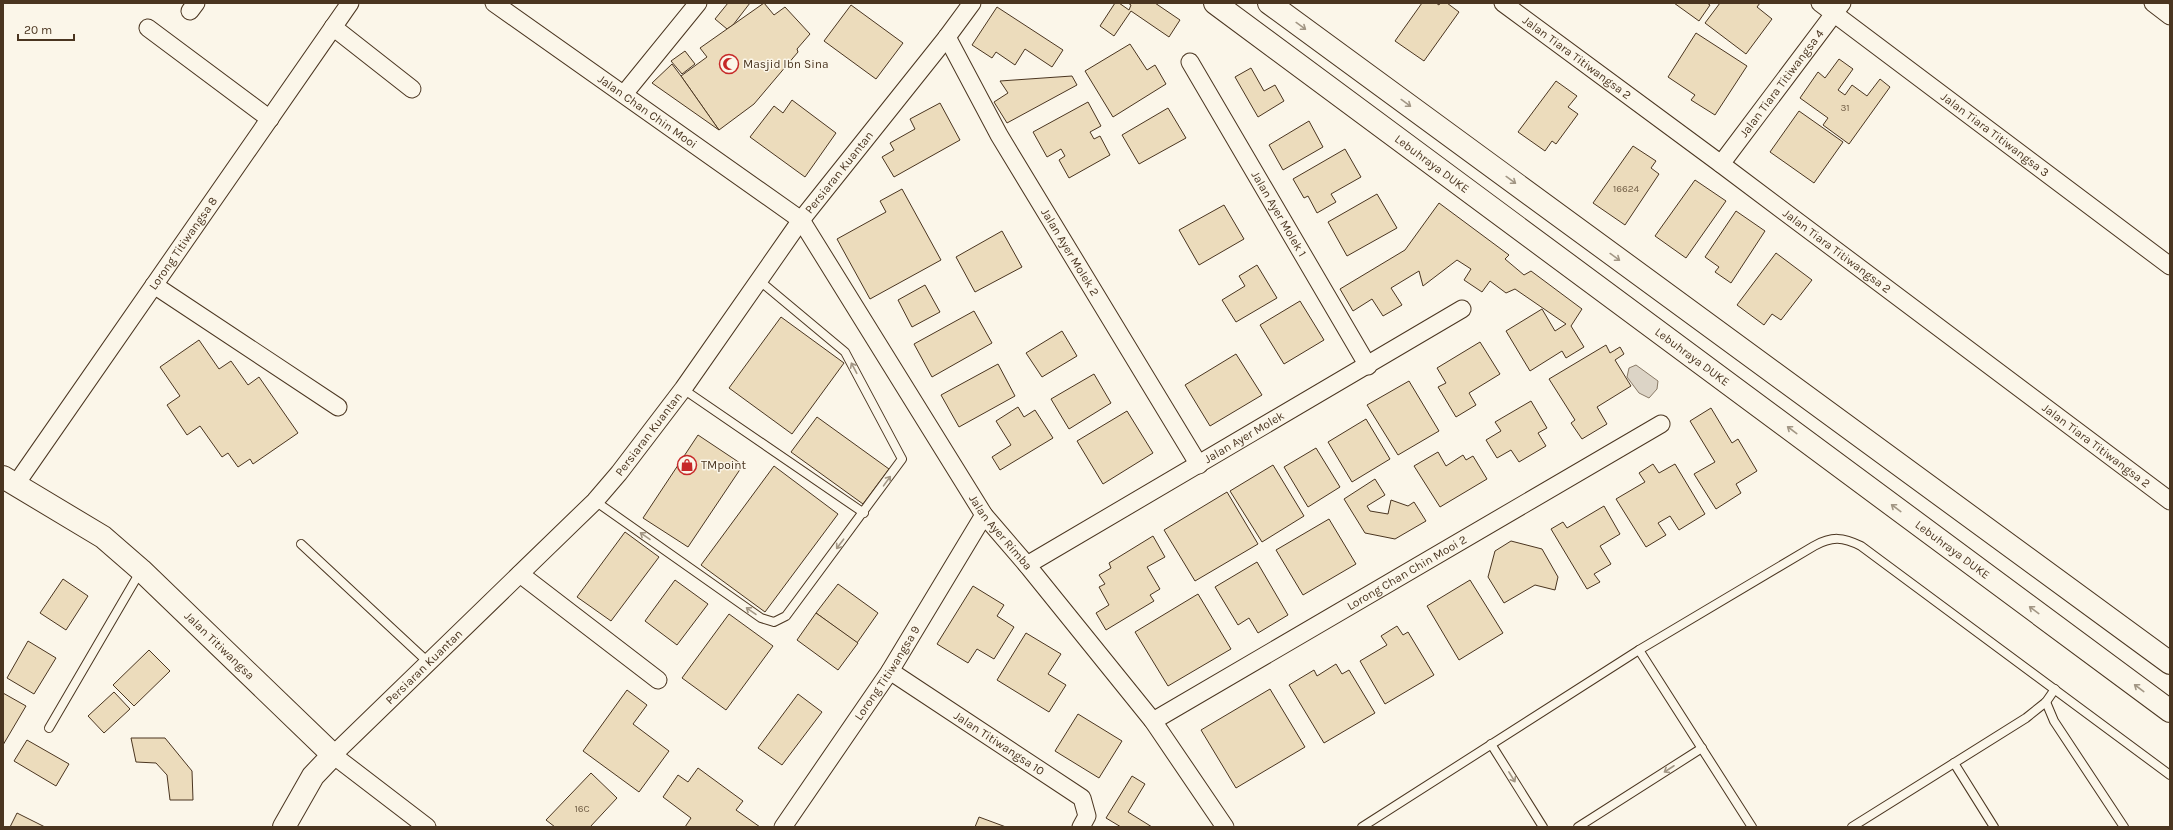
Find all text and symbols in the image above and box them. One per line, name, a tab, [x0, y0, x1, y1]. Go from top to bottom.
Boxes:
street label: Jalan Tiara Titiwangsa 2	[1520, 13, 1634, 102]
scale bar	[18, 16, 74, 42]
one-way arrow	[1295, 22, 1306, 30]
text: 20 m	[24, 23, 52, 37]
street label: Jalan Tiara Titiwangsa 4	[1737, 26, 1827, 140]
mosque icon: Masjid Ibn Sina	[718, 53, 740, 75]
place label: Masjid Ibn Sina	[743, 57, 829, 71]
street label: Jalan Chan Chin Mooi	[595, 72, 700, 151]
street label: Jalan Tiara Titiwangsa 3	[1938, 89, 2052, 180]
one-way arrow	[1400, 99, 1411, 107]
house number: 31	[1840, 102, 1850, 114]
street label: Persiaran Kuantan	[802, 128, 876, 216]
street label: Lebuhraya DUKE	[1392, 132, 1472, 196]
street label: Jalan Ayer Molek 1	[1248, 169, 1309, 259]
one-way arrow	[1505, 176, 1516, 184]
house number: 16624	[1613, 183, 1639, 195]
street label: Lorong Titiwangsa 8	[146, 194, 220, 293]
street label: Jalan Ayer Molek 2	[1038, 206, 1102, 299]
street label: Jalan Tiara Titiwangsa 2	[1780, 206, 1894, 296]
one-way arrow	[1610, 252, 1621, 261]
street label: Lebuhraya DUKE	[1652, 325, 1732, 389]
one-way arrow	[849, 362, 857, 374]
street label: Persiaran Kuantan	[612, 390, 685, 479]
street label: Jalan Tiara Titiwangsa 2	[2039, 401, 2153, 491]
street label: Jalan Ayer Molek	[1202, 408, 1287, 466]
one-way arrow	[1786, 426, 1797, 435]
shop icon: TMpoint	[676, 454, 698, 476]
place label: TMpoint	[701, 458, 747, 472]
one-way arrow	[883, 476, 891, 487]
street label: Jalan Ayer Rimba	[966, 492, 1035, 573]
one-way arrow	[1891, 504, 1902, 512]
street label: Lebuhraya DUKE	[1912, 518, 1992, 582]
one-way arrow	[639, 532, 650, 540]
street label: Lorong Chan Chin Mooi 2	[1344, 532, 1469, 613]
one-way arrow	[836, 538, 845, 549]
one-way arrow	[2029, 606, 2040, 614]
one-way arrow	[746, 607, 757, 615]
street label: Jalan Titiwangsa	[182, 609, 257, 682]
street label: Lorong Titiwangsa 9	[851, 623, 923, 723]
street label: Persiaran Kuantan	[383, 627, 465, 707]
one-way arrow	[2133, 683, 2144, 692]
street label: Jalan Titiwangsa 10	[951, 708, 1047, 778]
one-way arrow	[1664, 765, 1675, 773]
one-way arrow	[1508, 771, 1516, 782]
house number: 16C	[574, 803, 590, 815]

